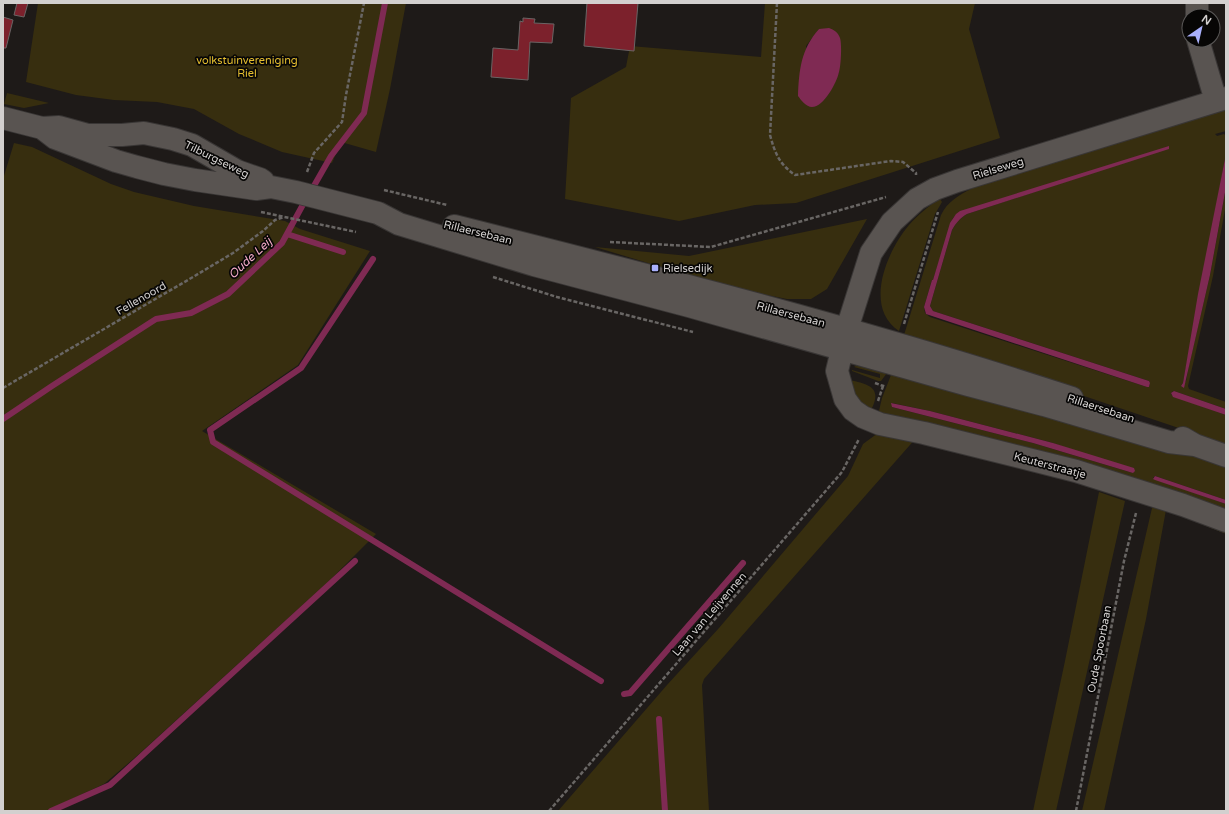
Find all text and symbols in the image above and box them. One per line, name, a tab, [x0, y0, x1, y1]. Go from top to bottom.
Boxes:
north arrow	[1181, 8, 1221, 48]
text: N	[1199, 12, 1214, 28]
park label: volkstuinvereniging Riel	[196, 54, 298, 80]
street label: Tilburgseweg	[182, 138, 251, 181]
street label: Rielseweg	[971, 155, 1025, 182]
street label: Rillaersebaan	[442, 218, 514, 247]
water label: Oude Leij	[225, 233, 276, 282]
place label: Rielsedijk	[663, 262, 713, 275]
marker: Rielsedijk	[650, 263, 660, 273]
street label: Fellenoord	[114, 279, 168, 318]
street label: Rillaersebaan	[755, 299, 826, 330]
street label: Rillaersebaan	[1065, 391, 1136, 426]
street label: Keuterstraatje	[1012, 450, 1087, 481]
street label: Laan van Leijvennen	[670, 570, 749, 659]
street label: Oude Spoorbaan	[1085, 604, 1114, 694]

